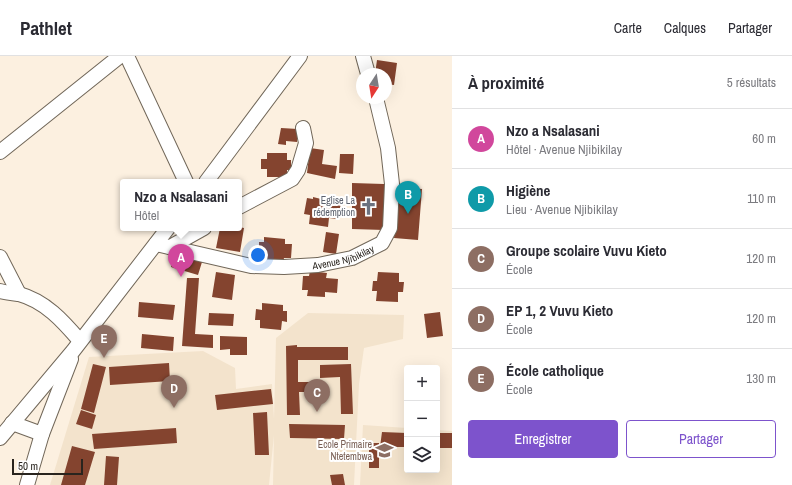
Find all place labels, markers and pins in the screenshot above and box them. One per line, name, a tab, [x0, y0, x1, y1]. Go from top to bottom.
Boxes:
pin: B	[395, 181, 421, 214]
place label: Eglise La rédemption	[314, 194, 355, 219]
church icon: Eglise La rédemption	[358, 196, 378, 216]
pin: A	[168, 244, 194, 277]
pin: E	[91, 325, 117, 358]
pin: D	[161, 375, 187, 408]
pin: C	[304, 379, 330, 412]
place label: Ecole Primaire Ntetembwa	[318, 438, 372, 463]
school or university icon: Ecole Primaire Ntetembwa	[375, 440, 395, 460]

